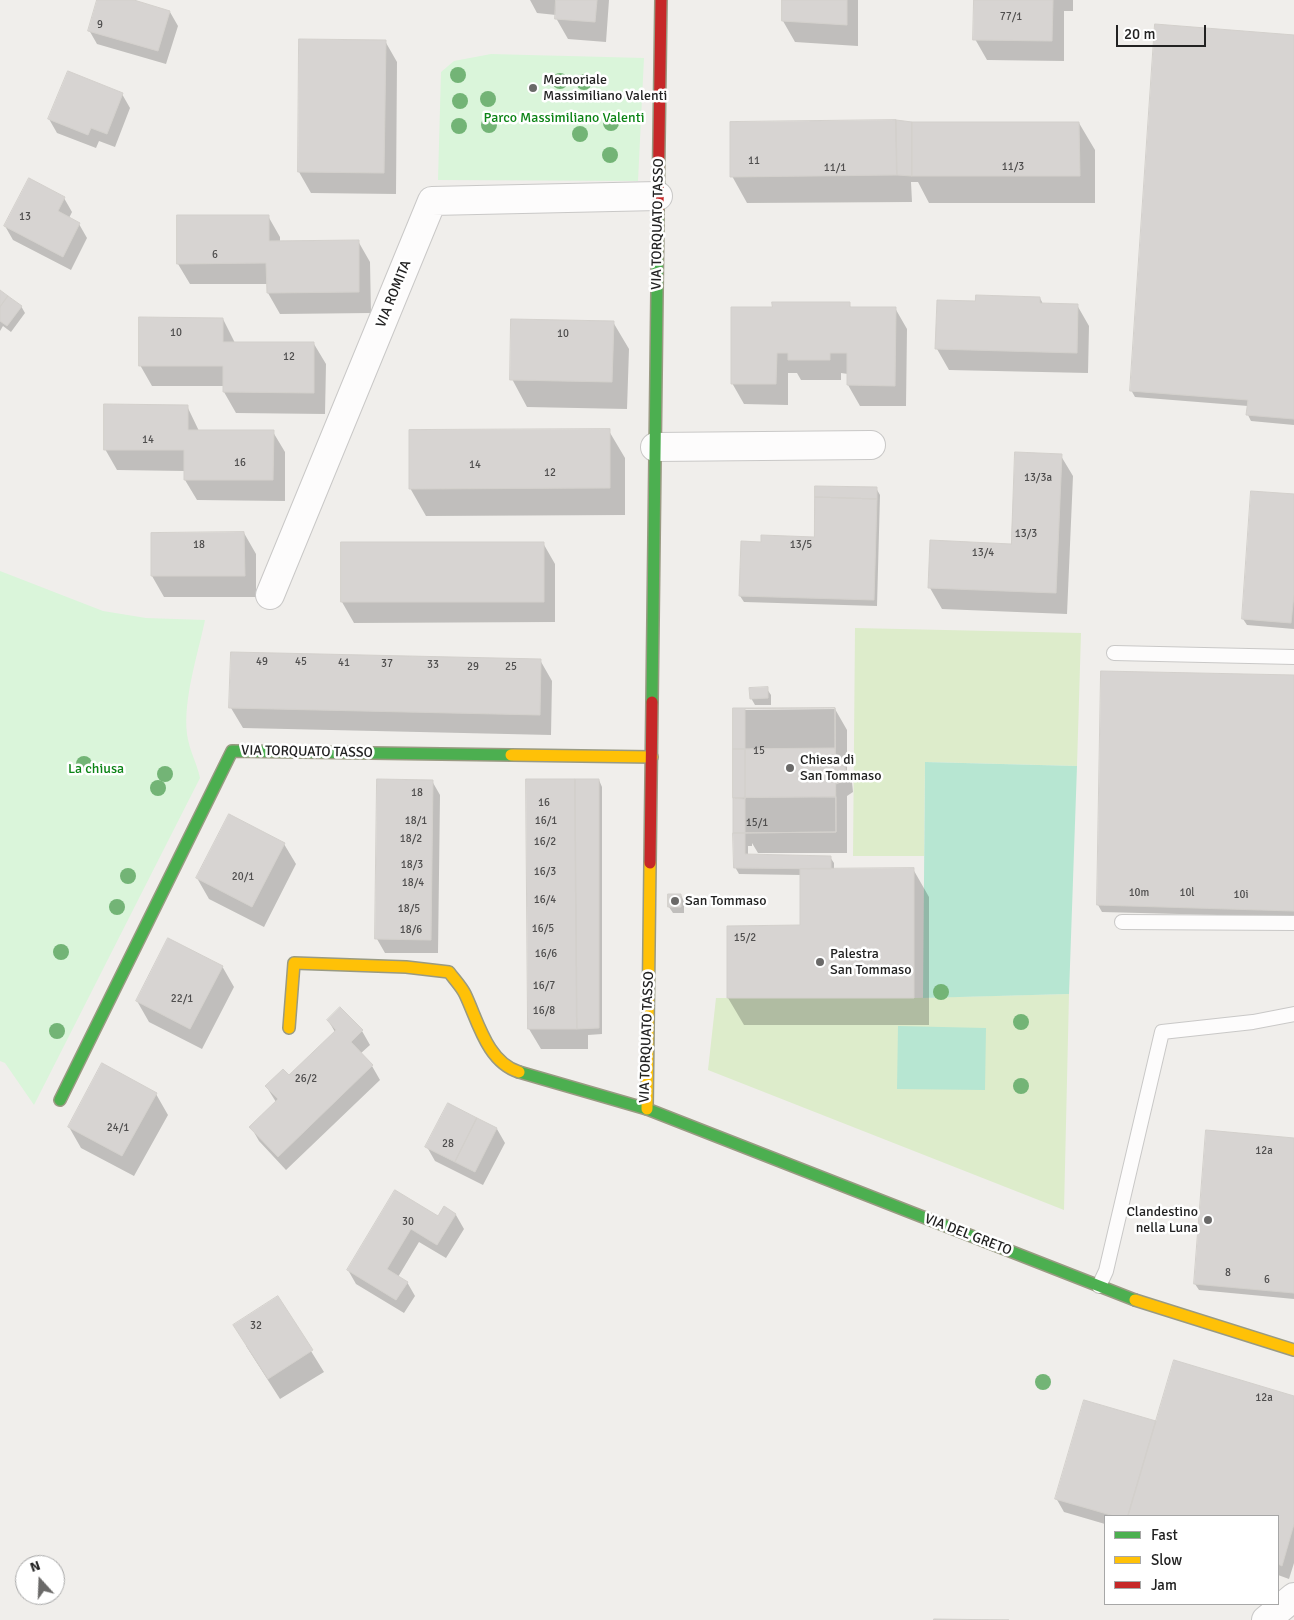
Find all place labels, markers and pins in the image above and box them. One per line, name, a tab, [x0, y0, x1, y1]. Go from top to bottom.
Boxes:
place label: Memoriale Massimiliano Valenti	[543, 72, 667, 104]
marker: Memoriale Massimiliano Valenti	[527, 82, 539, 94]
place label: Chiesa di San Tommaso	[800, 752, 881, 784]
marker: Chiesa di San Tommaso	[784, 762, 796, 774]
place label: San Tommaso	[685, 893, 766, 909]
marker: San Tommaso	[669, 895, 681, 907]
place label: Palestra San Tommaso	[830, 946, 911, 979]
marker: Palestra San Tommaso	[814, 956, 826, 968]
place label: Clandestino nella Luna	[1126, 1204, 1198, 1236]
marker: Clandestino nella Luna	[1202, 1214, 1214, 1226]

